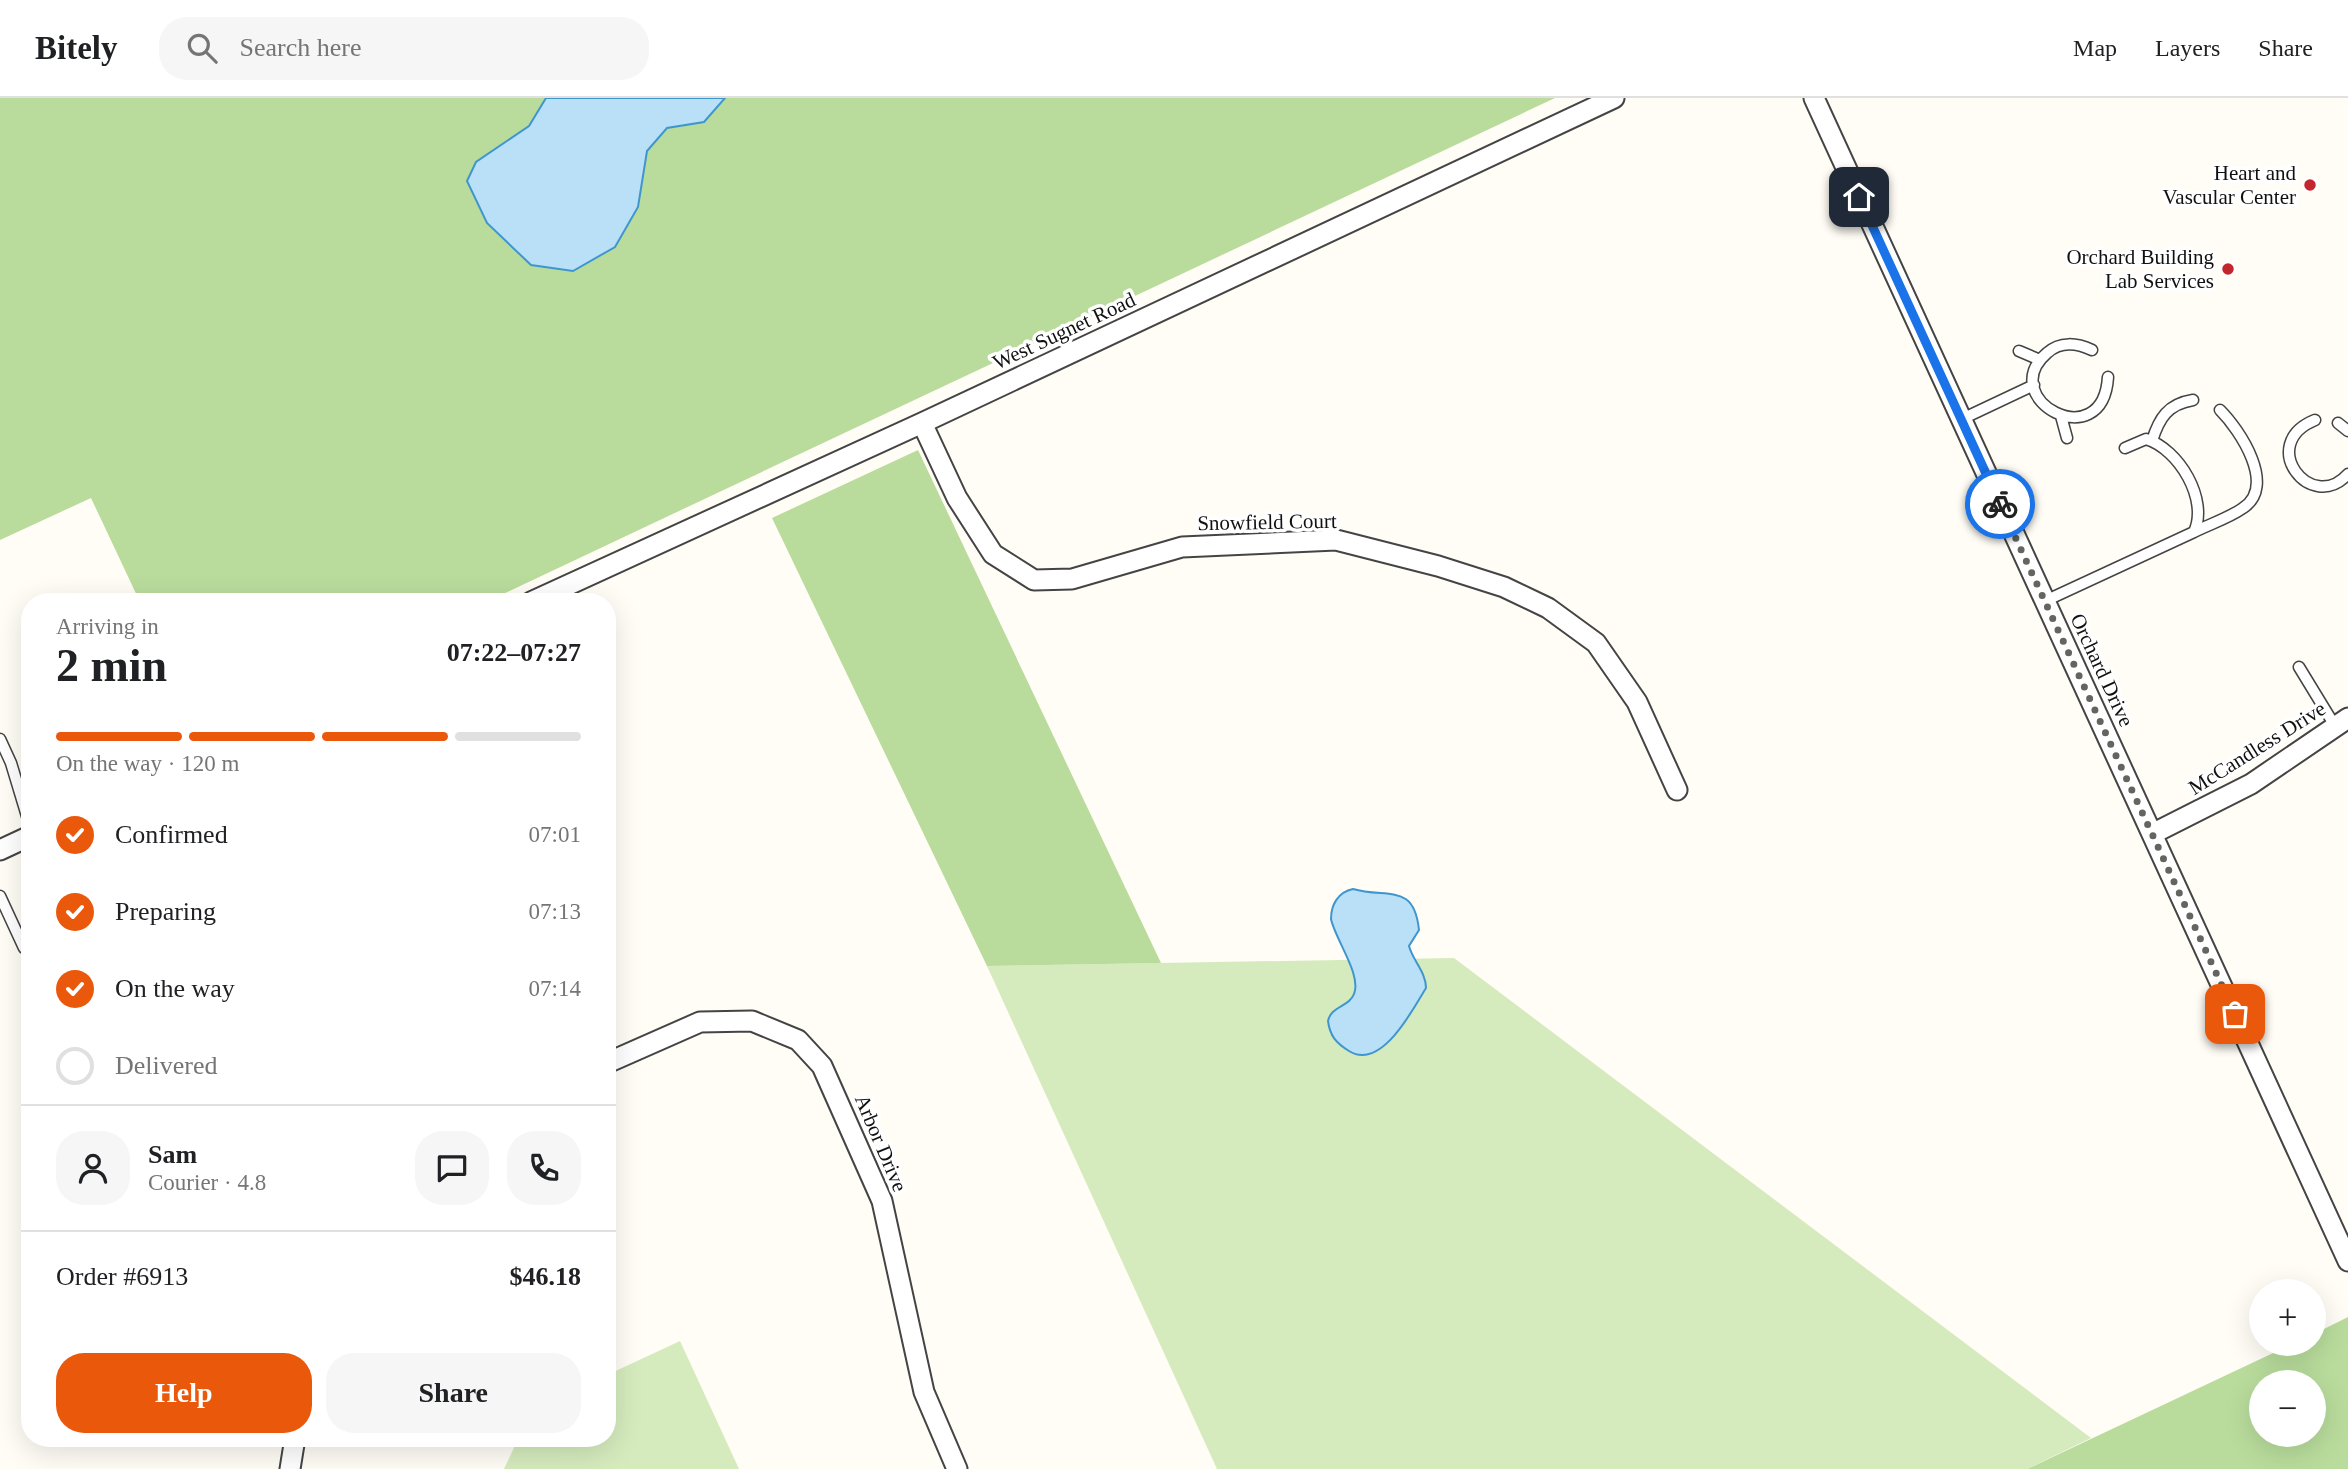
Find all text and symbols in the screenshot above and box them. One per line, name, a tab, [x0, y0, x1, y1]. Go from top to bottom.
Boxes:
search box	[159, 17, 649, 80]
icon: search	[183, 29, 221, 67]
text: Bitely	[35, 30, 117, 66]
text: Search here	[239, 33, 361, 62]
text: Map	[2073, 35, 2117, 61]
text: Layers	[2155, 35, 2220, 61]
text: Share	[2258, 35, 2313, 61]
place label: Heart and Vascular Center	[2162, 161, 2296, 209]
pin	[1829, 167, 1889, 227]
marker: Heart and Vascular Center	[2302, 177, 2318, 193]
icon: home	[1840, 178, 1878, 216]
place label: Orchard Building Lab Services	[2066, 245, 2214, 293]
marker: Orchard Building Lab Services	[2220, 261, 2236, 277]
street label: West Sugnet Road	[989, 287, 1140, 375]
courier	[1965, 469, 2035, 539]
icon: bike	[1981, 485, 2019, 523]
street label: Snowfield Court	[1197, 509, 1337, 535]
street label: Orchard Drive	[2065, 610, 2139, 730]
text: Arriving in	[56, 614, 159, 639]
text: 07:22–07:27	[447, 638, 581, 667]
text: 2 min	[56, 640, 167, 691]
street label: McCandless Drive	[2184, 696, 2330, 800]
text: On the way · 120 m	[56, 751, 239, 776]
icon: check	[56, 816, 94, 854]
text: Confirmed	[115, 820, 228, 849]
text: 07:01	[529, 822, 581, 847]
icon: check	[56, 893, 94, 931]
text: Preparing	[115, 897, 216, 926]
text: 07:13	[529, 899, 581, 924]
icon: check	[56, 970, 94, 1008]
text: On the way	[115, 974, 235, 1003]
text: 07:14	[529, 976, 581, 1001]
pin	[2205, 984, 2265, 1044]
icon: bag	[2216, 995, 2254, 1033]
text: Delivered	[115, 1051, 218, 1080]
street label: Arbor Drive	[850, 1091, 912, 1195]
button: person	[56, 1131, 130, 1205]
button: chat	[415, 1131, 489, 1205]
button: phone	[507, 1131, 581, 1205]
text: Sam	[148, 1140, 197, 1169]
text: Courier · 4.8	[148, 1170, 266, 1195]
text: Order #6913	[56, 1262, 188, 1291]
text: $46.18	[510, 1262, 581, 1291]
map controls	[2249, 1279, 2326, 1447]
button: +	[2249, 1279, 2326, 1356]
button: Help	[56, 1353, 312, 1433]
button: Share	[326, 1353, 581, 1433]
button: −	[2249, 1370, 2326, 1447]

